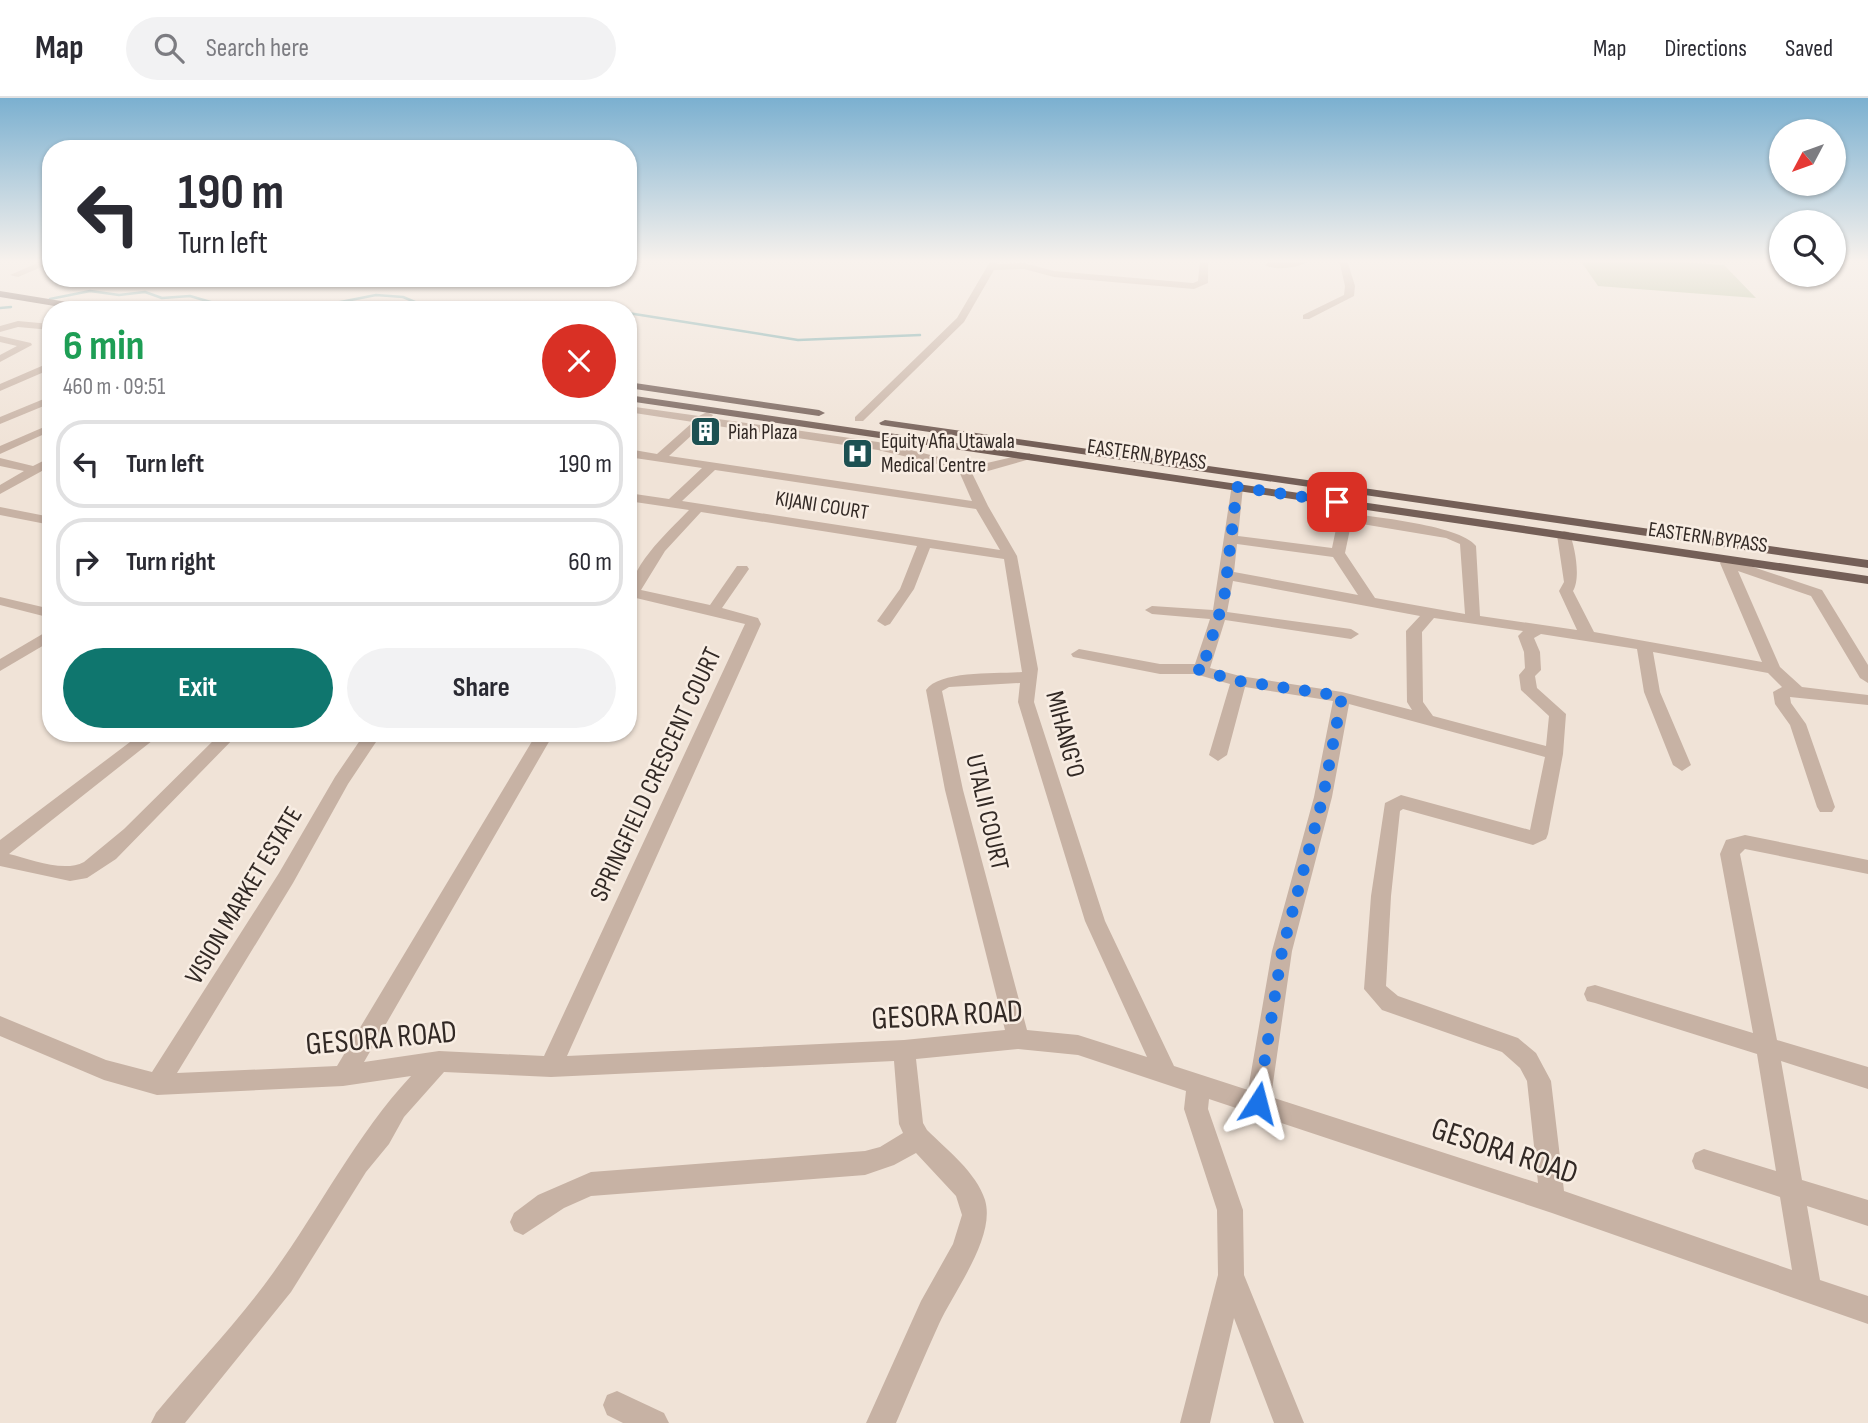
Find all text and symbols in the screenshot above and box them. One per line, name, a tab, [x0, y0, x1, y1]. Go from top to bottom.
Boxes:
search box	[126, 17, 616, 80]
text: Map	[35, 28, 84, 68]
icon: search	[150, 29, 188, 67]
text: Search here	[206, 33, 309, 64]
text: Map	[1593, 34, 1626, 63]
text: Directions	[1664, 34, 1747, 63]
text: Saved	[1785, 34, 1833, 63]
north arrow	[1769, 119, 1846, 196]
map controls	[1769, 119, 1846, 287]
text: 190 m	[178, 164, 284, 223]
icon: left	[63, 168, 154, 259]
button: search	[1769, 210, 1846, 287]
text: Turn left	[178, 224, 268, 263]
text: 6 min	[63, 321, 144, 372]
button: close	[542, 324, 616, 398]
text: 460 m · 09:51	[63, 373, 165, 401]
building icon: Piah Plaza	[688, 415, 722, 449]
place label: Piah Plaza	[728, 420, 798, 445]
place label: Equity Afia Utawala Medical Centre	[881, 429, 1015, 478]
street label: EASTERN BYPASS	[1086, 434, 1208, 475]
hospital icon: Equity Afia Utawala Medical Centre	[841, 436, 875, 470]
icon: left	[67, 445, 105, 483]
text: Turn left	[126, 449, 204, 480]
text: 190 m	[559, 449, 612, 480]
pin	[1307, 472, 1367, 532]
icon: arrive	[1318, 483, 1356, 521]
street label: KIJANI COURT	[774, 486, 871, 525]
street label: EASTERN BYPASS	[1647, 517, 1769, 558]
icon: right	[67, 543, 105, 581]
text: Turn right	[126, 547, 215, 578]
text: 60 m	[568, 547, 612, 578]
street label: SPRINGFIELD CRESCENT COURT	[584, 643, 729, 906]
button: Exit	[63, 648, 333, 728]
button: Share	[347, 648, 616, 728]
street label: MIHANG'O	[1038, 688, 1091, 781]
street label: UTALII COURT	[958, 751, 1015, 873]
street label: VISION MARKET ESTATE	[179, 801, 310, 990]
street label: GESORA ROAD	[870, 992, 1024, 1039]
street label: GESORA ROAD	[304, 1012, 458, 1065]
position arrow	[1221, 1066, 1295, 1140]
street label: GESORA ROAD	[1426, 1109, 1583, 1193]

